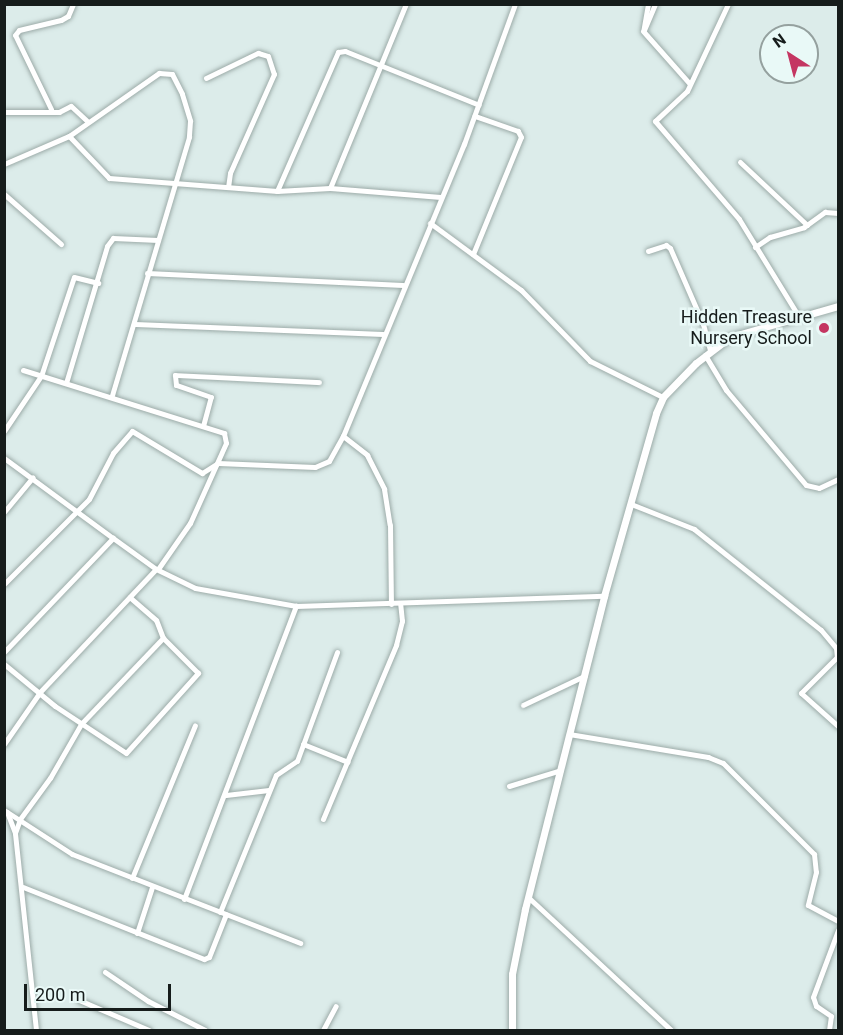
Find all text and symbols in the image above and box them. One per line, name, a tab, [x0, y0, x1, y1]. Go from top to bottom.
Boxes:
north arrow	[759, 24, 819, 84]
text: N	[769, 30, 789, 52]
place label: Hidden Treasure Nursery School	[680, 307, 812, 350]
marker: Hidden Treasure Nursery School	[817, 321, 831, 335]
scale bar	[27, 972, 174, 1010]
text: 200 m	[35, 984, 86, 1005]

